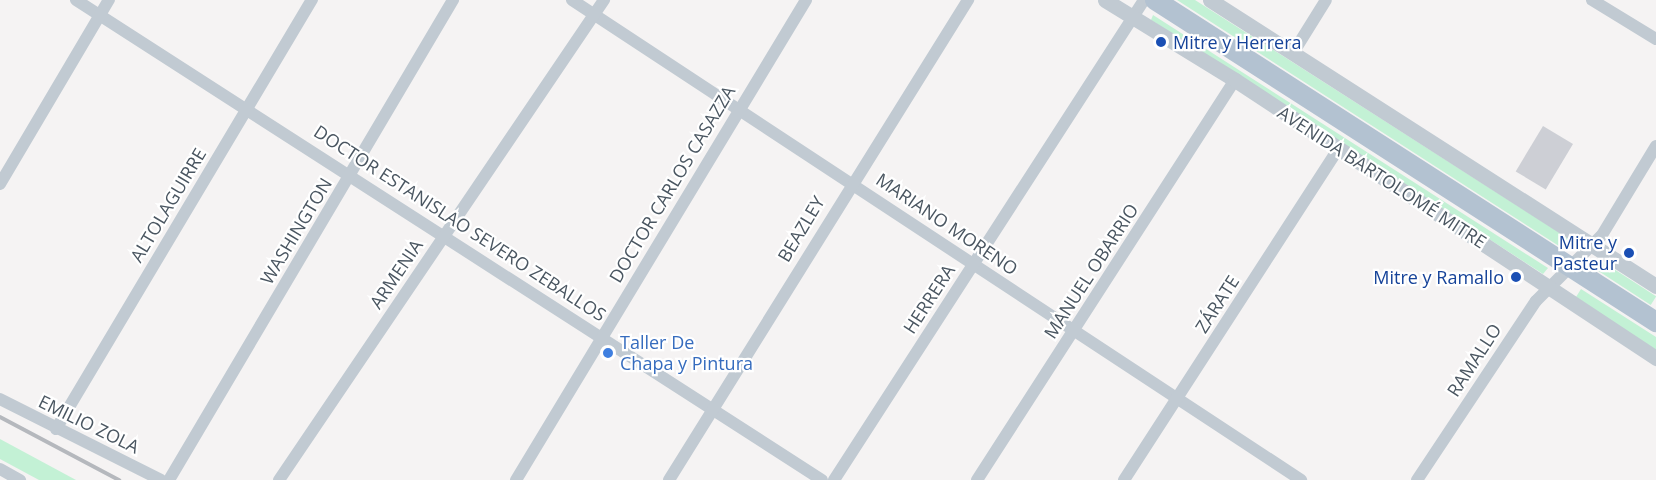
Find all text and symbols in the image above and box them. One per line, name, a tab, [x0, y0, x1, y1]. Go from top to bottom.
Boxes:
place label: Mitre y Herrera	[1173, 31, 1302, 53]
marker: Mitre y Herrera	[1154, 35, 1168, 49]
street label: DOCTOR CARLOS CASAZZA	[605, 82, 739, 286]
street label: AVENIDA BARTOLOMÉ MITRE	[1274, 101, 1490, 253]
street label: DOCTOR ESTANISLAO SEVERO ZEBALLOS	[310, 120, 610, 326]
street label: ALTOLAGUIRRE	[126, 144, 210, 266]
street label: MARIANO MORENO	[872, 169, 1022, 279]
street label: WASHINGTON	[256, 174, 336, 288]
street label: BEAZLEY	[773, 192, 829, 266]
street label: MANUEL OBARRIO	[1039, 199, 1143, 343]
place label: Mitre y Pasteur	[1553, 232, 1617, 274]
street label: ARMENIA	[365, 235, 427, 313]
marker: Mitre y Pasteur	[1622, 246, 1636, 260]
street label: HERRERA	[899, 260, 959, 338]
place label: Mitre y Ramallo	[1373, 266, 1504, 288]
marker: Mitre y Ramallo	[1509, 270, 1523, 284]
street label: ZÁRATE	[1190, 271, 1244, 337]
street label: RAMALLO	[1442, 319, 1506, 401]
place label: Taller De Chapa y Pintura	[620, 332, 753, 374]
marker: Taller De Chapa y Pintura	[601, 346, 615, 360]
street label: EMILIO ZOLA	[35, 390, 143, 458]

